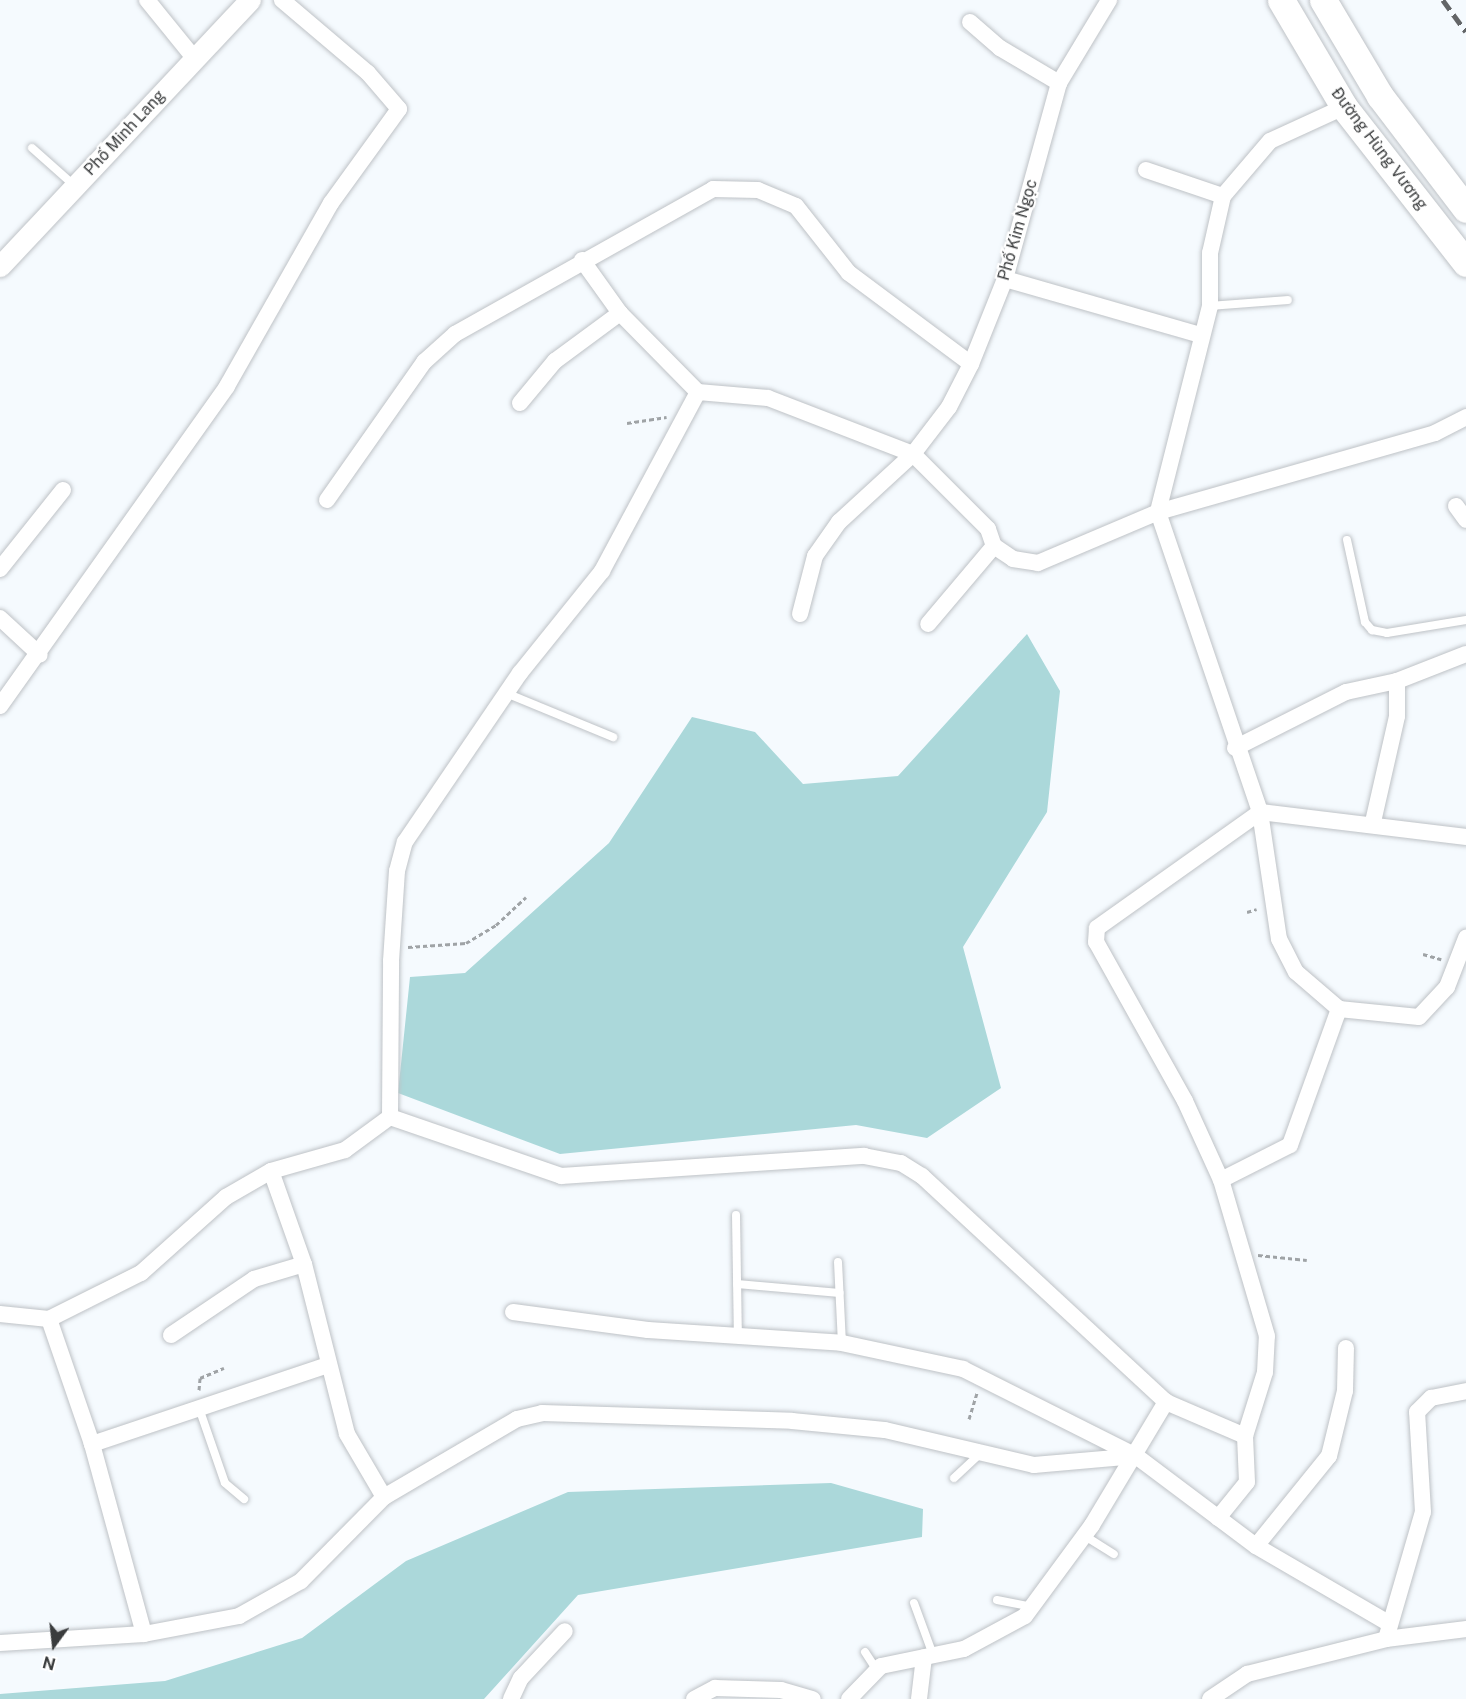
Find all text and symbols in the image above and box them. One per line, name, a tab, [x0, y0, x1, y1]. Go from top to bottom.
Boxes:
street label: Đường Hùng Vương	[1327, 84, 1431, 214]
street label: Phố Minh Lang	[80, 86, 170, 180]
street label: Phố Kim Ngọc	[994, 177, 1042, 283]
north arrow	[24, 1615, 84, 1675]
text: N	[41, 1652, 58, 1674]

